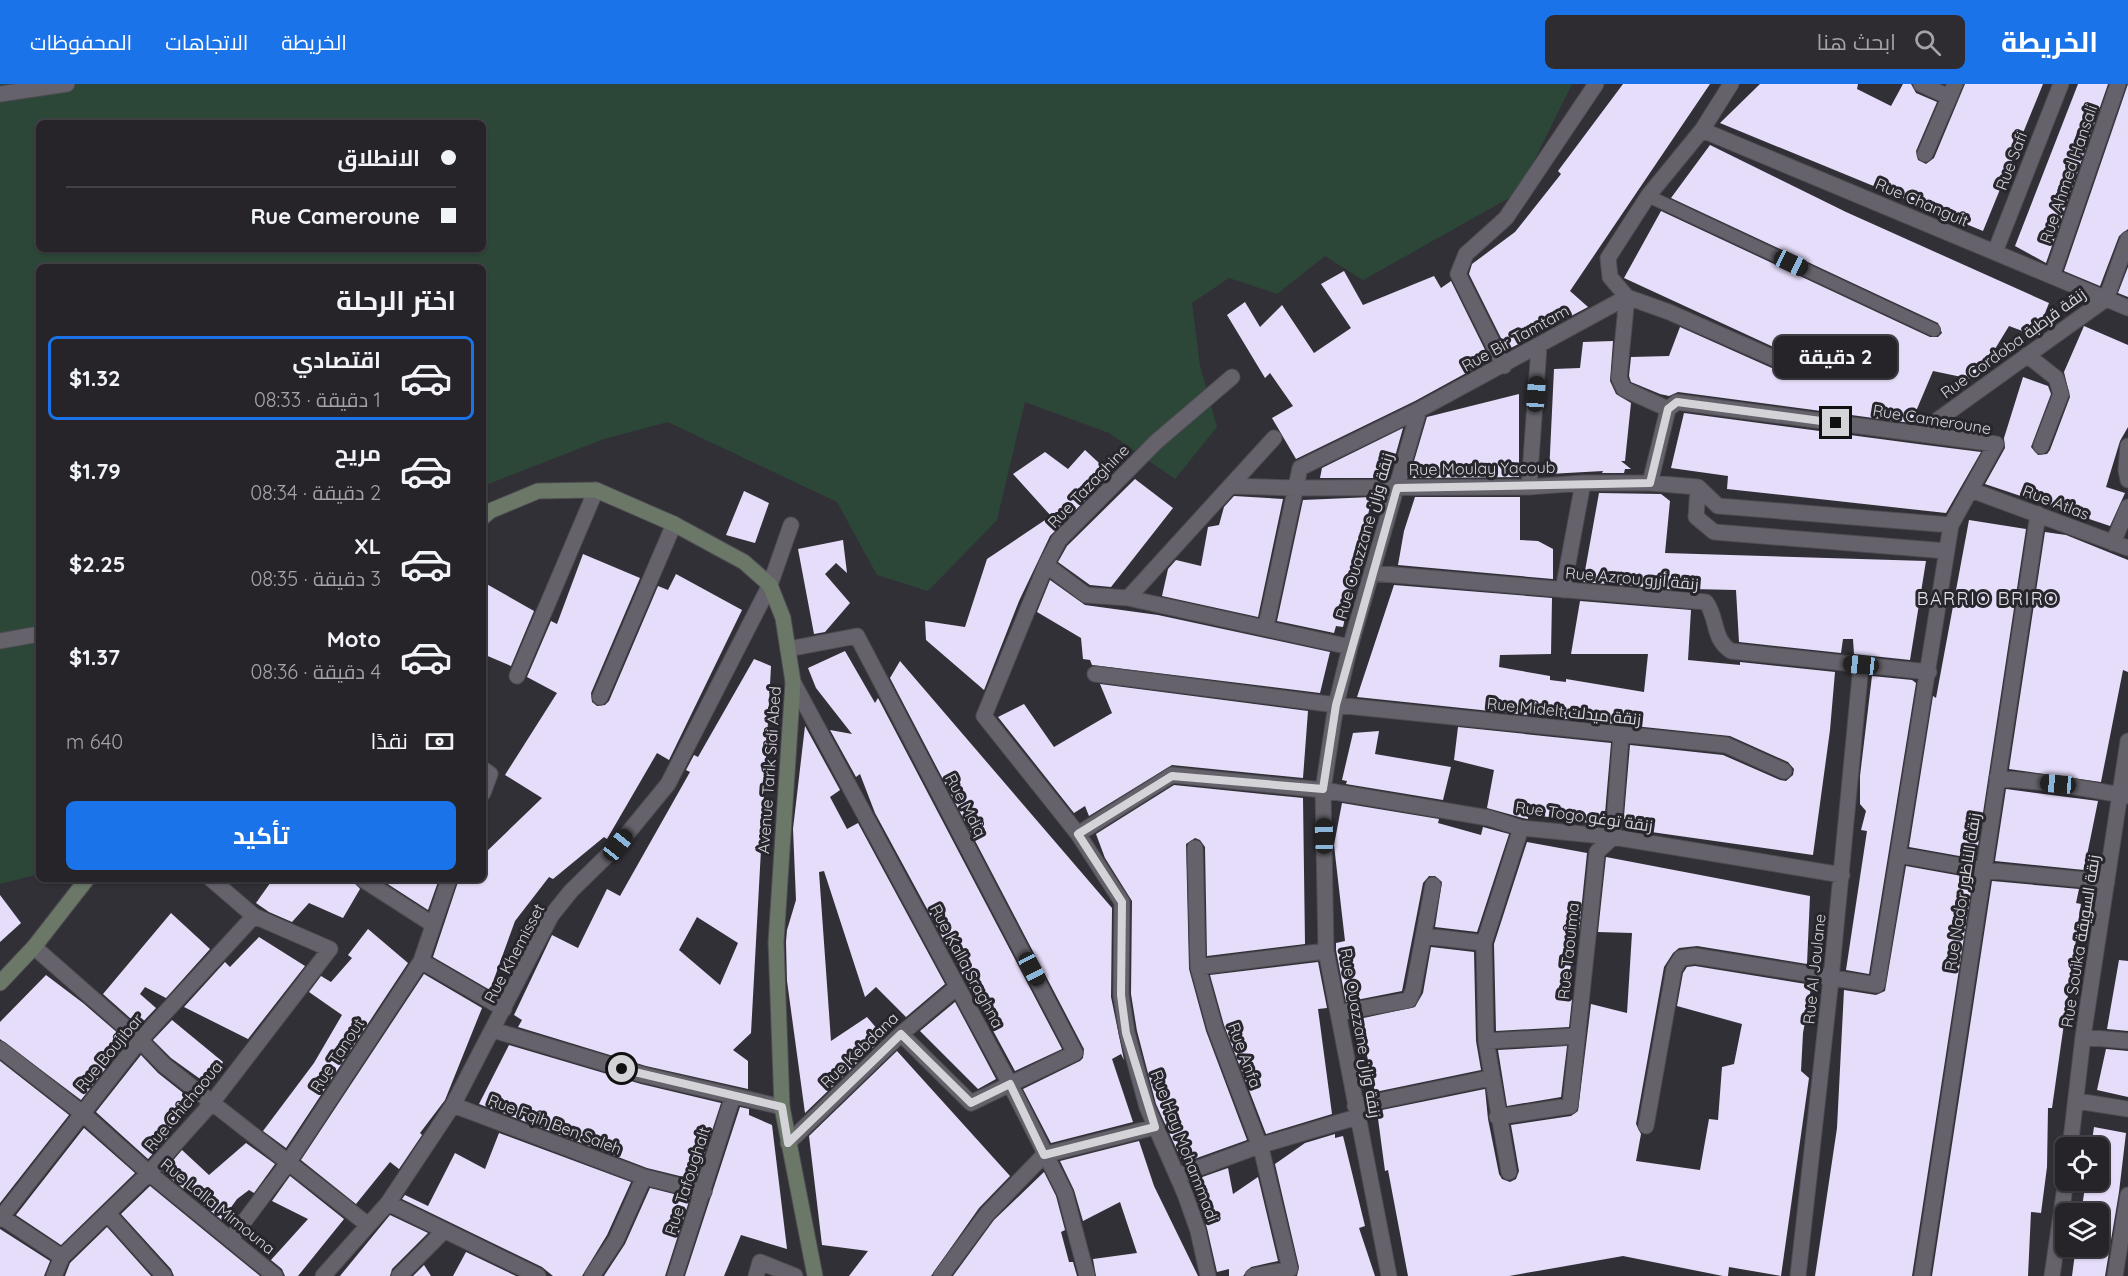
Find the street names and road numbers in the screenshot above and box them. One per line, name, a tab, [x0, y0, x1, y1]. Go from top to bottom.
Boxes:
street label: Rue Ahmed Hansali	[2035, 102, 2101, 246]
street label: Rue Safi	[1991, 129, 2031, 193]
street label: Rue Changuit	[1872, 173, 1972, 231]
street label: Rue Cordoba زنقة قرطبة	[1936, 284, 2090, 402]
street label: Rue Bir Tamtam	[1458, 300, 1572, 376]
street label: Rue Cameroune	[1871, 400, 1993, 438]
street label: Rue Tazaghine	[1043, 440, 1133, 532]
street label: Rue Ouazzane زنقة وزان	[1331, 451, 1398, 622]
street label: Rue Moulay Yacoub	[1408, 457, 1556, 479]
street label: Rue Atlas	[2020, 480, 2092, 524]
street label: Rue Azrou زنقة أزرو	[1564, 562, 1700, 594]
street label: Avenue Tarik Sidi Abed	[753, 685, 785, 855]
street label: Rue Midelt زنقة ميدلت	[1486, 693, 1642, 729]
street label: Rue Mdiq	[941, 770, 991, 840]
street label: Rue Togo زنقة توغو	[1514, 796, 1654, 836]
street label: Rue Nador زنقة الناظور	[1940, 811, 1984, 973]
street label: Rue Souika زنقة السويقة	[2056, 853, 2104, 1029]
street label: Rue Khemisset	[479, 900, 549, 1006]
street label: Rue Kalla Sraghna	[926, 901, 1008, 1031]
street label: Rue Taouima	[1553, 902, 1583, 1000]
street label: Rue Al Joulane	[1798, 913, 1830, 1025]
street label: Rue Ouazzane زنقة وزان	[1335, 947, 1386, 1120]
street label: Rue Kebdana	[816, 1008, 902, 1092]
street label: Rue Boujibar	[71, 1009, 147, 1095]
street label: Rue Tanout	[306, 1014, 368, 1096]
street label: Rue Anfa	[1224, 1020, 1266, 1090]
street label: Rue Chichaoua	[139, 1057, 227, 1155]
street label: Rue Hay Mohammadi	[1147, 1067, 1223, 1225]
street label: Rue Fqih Ben Saleh	[485, 1089, 625, 1159]
street label: Rue Tafoughalt	[660, 1124, 714, 1238]
street label: Rue Lalla Mimouna	[157, 1154, 279, 1258]

